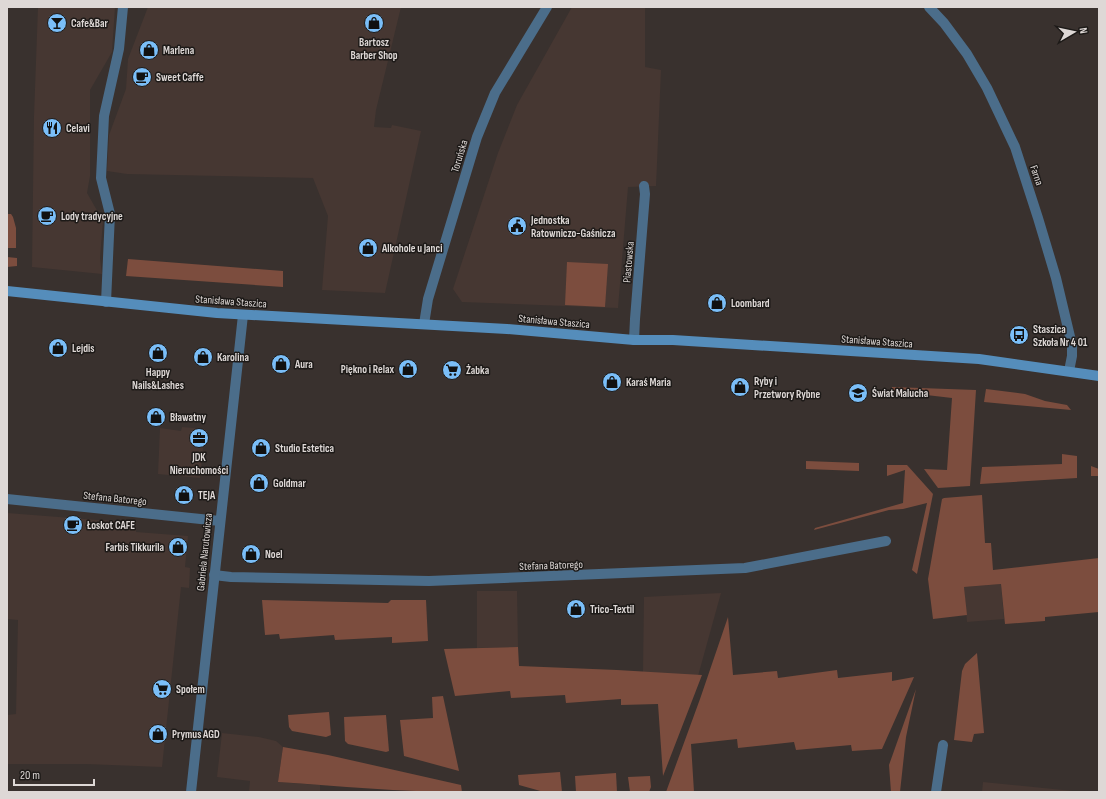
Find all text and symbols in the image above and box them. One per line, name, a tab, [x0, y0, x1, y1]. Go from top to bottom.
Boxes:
bar icon: Cafe&Bar	[46, 12, 68, 34]
shop icon: Bartosz Barber Shop	[363, 12, 385, 34]
north arrow	[1054, 12, 1094, 52]
place label: Cafe&Bar	[71, 17, 109, 30]
text: N	[1077, 27, 1090, 35]
place label: Bartosz Barber Shop	[350, 36, 398, 62]
shop icon: Marlena	[138, 39, 160, 61]
place label: Marlena	[163, 44, 195, 57]
cafe icon: Sweet Caffe	[131, 66, 153, 88]
place label: Sweet Caffe	[156, 71, 204, 84]
restaurant icon: Celavi	[41, 117, 63, 139]
place label: Celavi	[66, 122, 90, 135]
street label: Toruńska	[448, 138, 471, 174]
street label: Farna	[1027, 163, 1046, 187]
cafe icon: Lody tradycyjne	[36, 205, 58, 227]
place label: Lody tradycyjne	[61, 210, 123, 223]
place label: Jednostka Ratowniczo-Gaśnicza	[530, 214, 616, 240]
public building icon: Jednostka Ratowniczo-Gaśnicza	[506, 215, 528, 237]
shop icon: Alkohole u Janci	[357, 237, 379, 259]
street label: Piastowska	[620, 241, 637, 283]
place label: Alkohole u Janci	[381, 242, 442, 255]
shop icon: Loombard	[706, 292, 728, 314]
street label: Stanisława Staszica	[195, 293, 267, 310]
place label: Loombard	[731, 297, 770, 310]
street label: Stanisława Staszica	[518, 312, 590, 331]
place label: Staszica Szkoła Nr 4 01	[1033, 323, 1088, 349]
bus stop icon: Staszica Szkoła Nr 4 01	[1008, 324, 1030, 346]
street label: Stanisława Staszica	[841, 333, 913, 350]
shop icon: Lejdis	[47, 337, 69, 359]
place label: Lejdis	[72, 342, 94, 355]
shop icon: Happy Nails&Lashes	[147, 342, 169, 364]
shop icon: Karolina	[192, 346, 214, 368]
place label: Karolina	[217, 351, 249, 364]
shop icon: Aura	[270, 353, 292, 375]
place label: Aura	[294, 358, 313, 371]
shop icon: Piękno i Relax	[397, 358, 419, 380]
supermarket icon: Żabka	[441, 359, 463, 381]
place label: Piękno i Relax	[341, 363, 394, 376]
place label: Żabka	[466, 364, 490, 377]
place label: Happy Nails&Lashes	[132, 366, 184, 392]
shop icon: Karaś Maria	[601, 371, 623, 393]
place label: Ryby i Przetwory Rybne	[754, 375, 820, 401]
place label: Karaś Maria	[626, 376, 672, 389]
shop icon: Ryby i Przetwory Rybne	[729, 376, 751, 398]
school or university icon: Świat Malucha	[847, 382, 869, 404]
place label: Świat Malucha	[872, 387, 929, 400]
shop icon: Bławatny	[145, 406, 167, 428]
place label: Bławatny	[170, 411, 206, 424]
office icon: JDK Nieruchomości	[188, 427, 210, 449]
shop icon: Studio Estetica	[250, 437, 272, 459]
place label: Studio Estetica	[275, 442, 335, 455]
place label: JDK Nieruchomości	[170, 451, 228, 477]
shop icon: Goldmar	[248, 472, 270, 494]
place label: Goldmar	[273, 477, 306, 490]
shop icon: TEJA	[173, 484, 195, 506]
street label: Stefana Batorego	[83, 489, 148, 508]
place label: TEJA	[198, 489, 216, 502]
street label: Gabriela Narutowicza	[194, 513, 215, 592]
cafe icon: Łoskot CAFE	[62, 514, 84, 536]
place label: Łoskot CAFE	[86, 519, 135, 532]
shop icon: Farbis Tikkurila	[167, 536, 189, 558]
place label: Farbis Tikkurila	[105, 541, 164, 554]
shop icon: Noel	[240, 543, 262, 565]
place label: Noel	[265, 548, 283, 561]
street label: Stefana Batorego	[519, 558, 583, 573]
shop icon: Trico-Textil	[565, 598, 587, 620]
place label: Trico-Textil	[590, 603, 634, 616]
supermarket icon: Społem	[151, 678, 173, 700]
place label: Społem	[176, 683, 205, 696]
shop icon: Prymus AGD	[147, 723, 169, 745]
place label: Prymus AGD	[172, 728, 220, 741]
scale bar	[14, 761, 94, 787]
text: 20 m	[20, 768, 40, 783]

